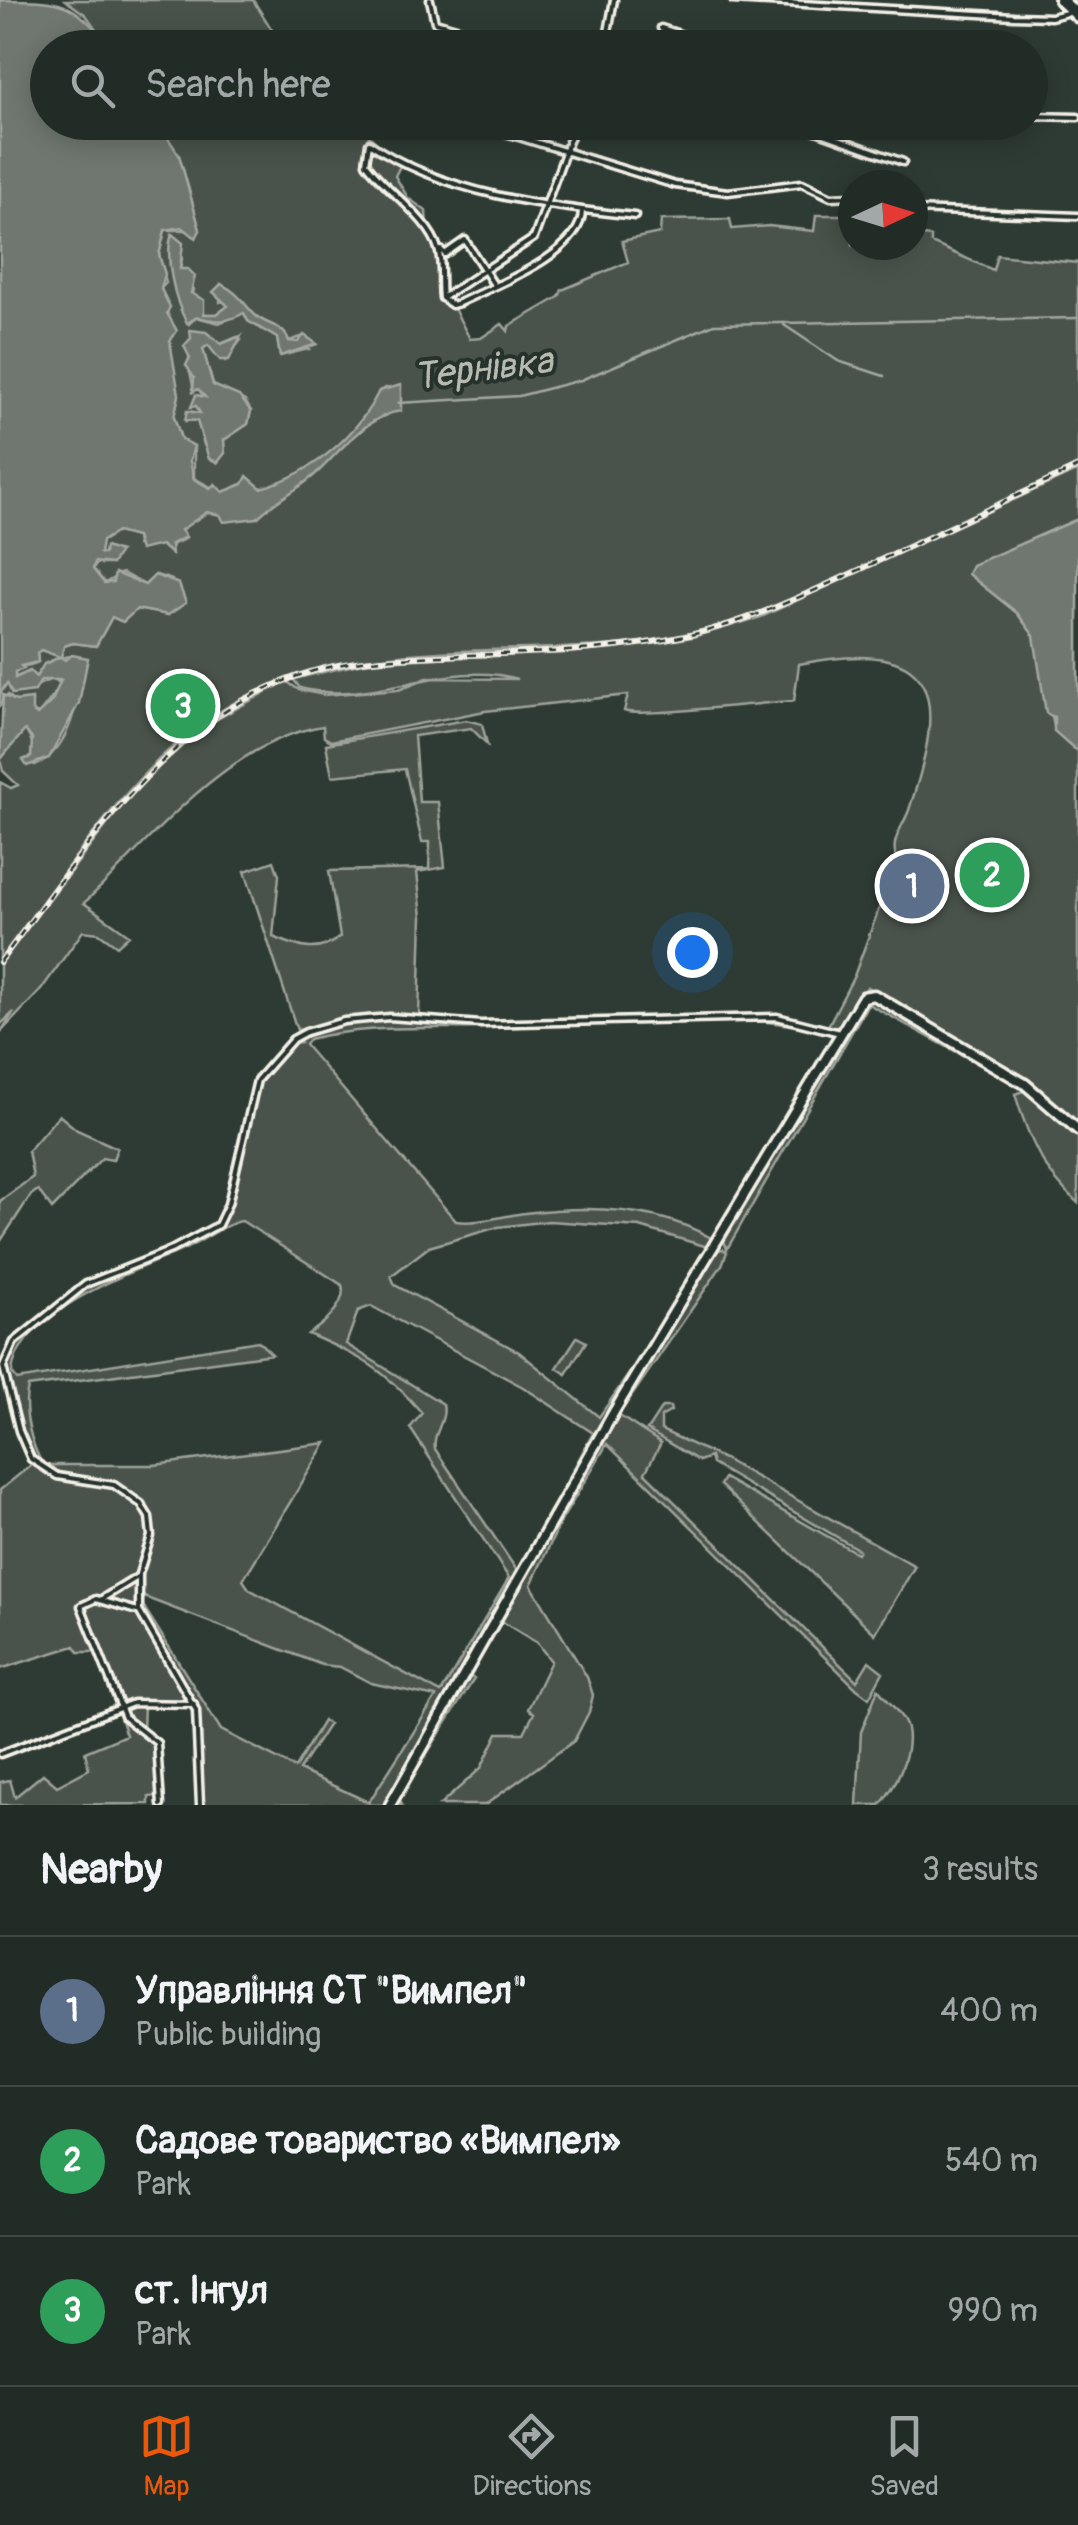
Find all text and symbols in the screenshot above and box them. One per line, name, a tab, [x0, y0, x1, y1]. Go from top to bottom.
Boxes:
search box	[30, 30, 1048, 140]
icon: search	[65, 58, 120, 113]
text: Search here	[145, 61, 331, 109]
north arrow	[838, 170, 928, 260]
water label: Тернівка	[411, 336, 558, 401]
pin: 3	[150, 668, 216, 744]
pin: 2	[960, 838, 1024, 912]
pin: 1	[880, 848, 944, 924]
your location	[667, 927, 718, 978]
text: Nearby	[40, 1844, 162, 1896]
text: 3 results	[922, 1850, 1038, 1890]
text: Управління СТ "Вимпел"	[135, 1967, 527, 2015]
text: 1	[66, 1991, 79, 2031]
text: 400 m	[940, 1991, 1038, 2031]
text: Public building	[135, 2015, 321, 2055]
text: Садове товариство «Вимпел»	[135, 2117, 620, 2165]
text: 2	[64, 2141, 81, 2181]
text: 540 m	[945, 2141, 1038, 2181]
text: Park	[135, 2165, 191, 2205]
text: ст. Інгул	[135, 2267, 268, 2315]
text: 3	[64, 2291, 81, 2331]
text: 990 m	[948, 2291, 1038, 2331]
text: Park	[135, 2315, 191, 2355]
tab: Map	[139, 2409, 194, 2504]
tab: Directions	[472, 2409, 591, 2504]
tab: Saved	[869, 2409, 939, 2504]

